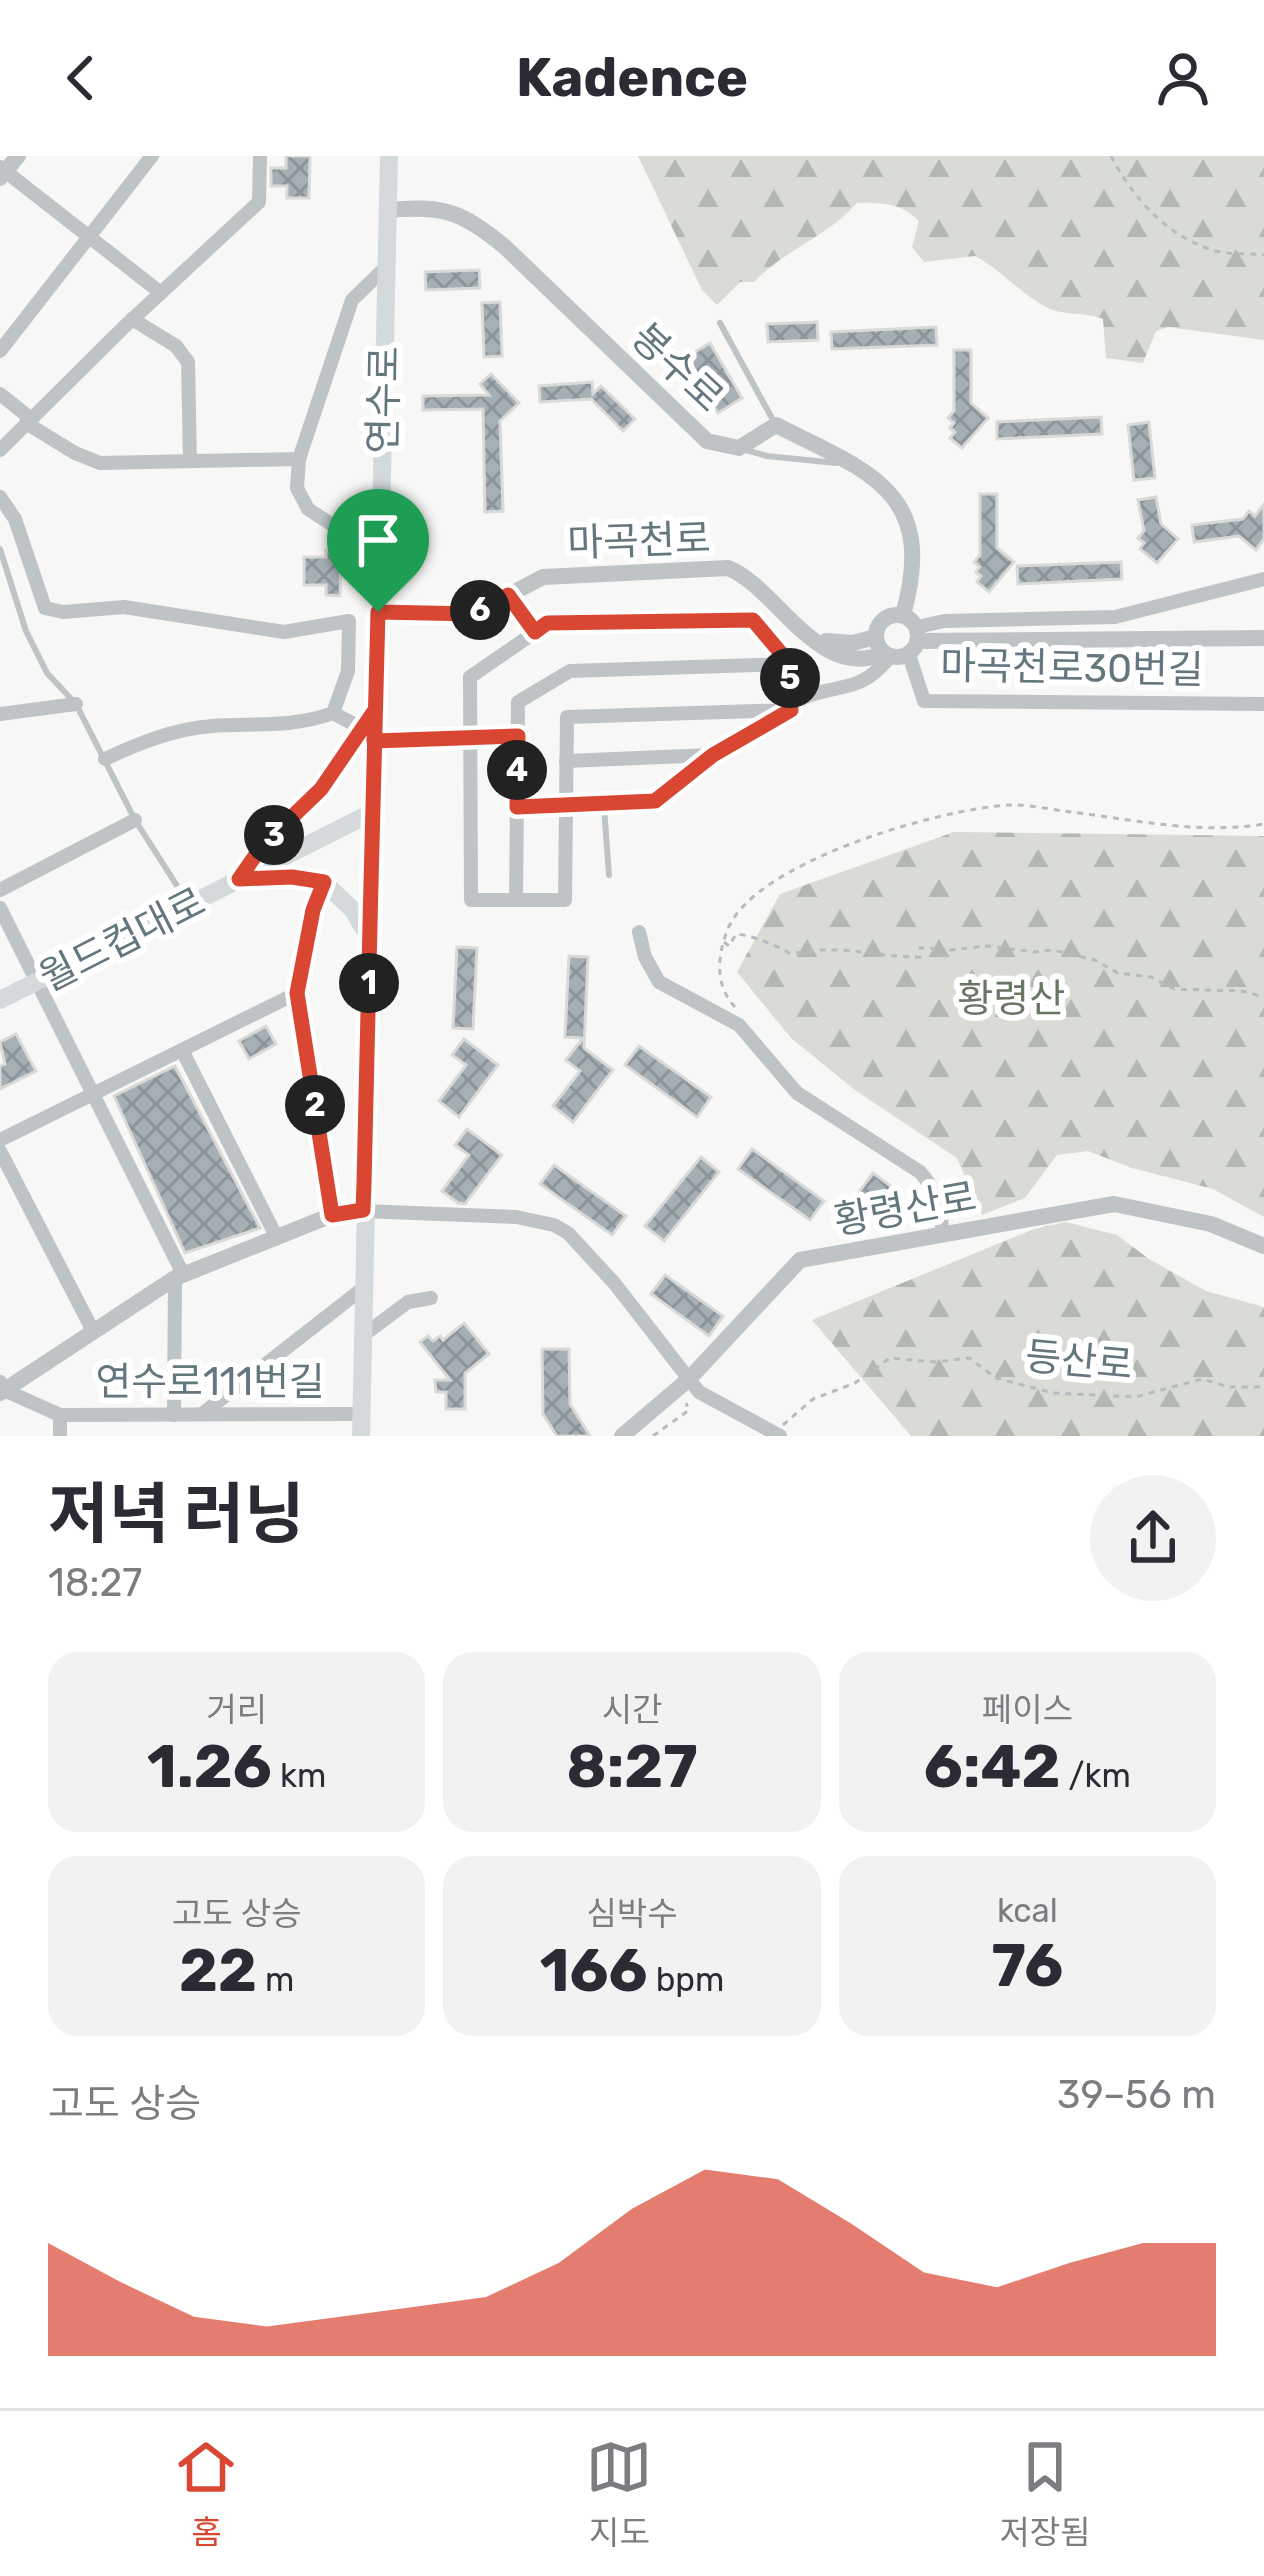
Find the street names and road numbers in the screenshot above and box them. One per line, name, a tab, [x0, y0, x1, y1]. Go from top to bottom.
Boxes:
street label: 봉수로	[622, 314, 732, 421]
street label: 연수로	[360, 346, 408, 454]
street label: 마곡천로	[567, 516, 712, 566]
street label: 마곡천로30번길	[940, 643, 1204, 693]
street label: 월드컵대로	[32, 879, 213, 1001]
street label: 황령산로	[831, 1174, 980, 1244]
street label: 등산로	[1023, 1333, 1135, 1389]
street label: 연수로111번길	[95, 1359, 325, 1405]

